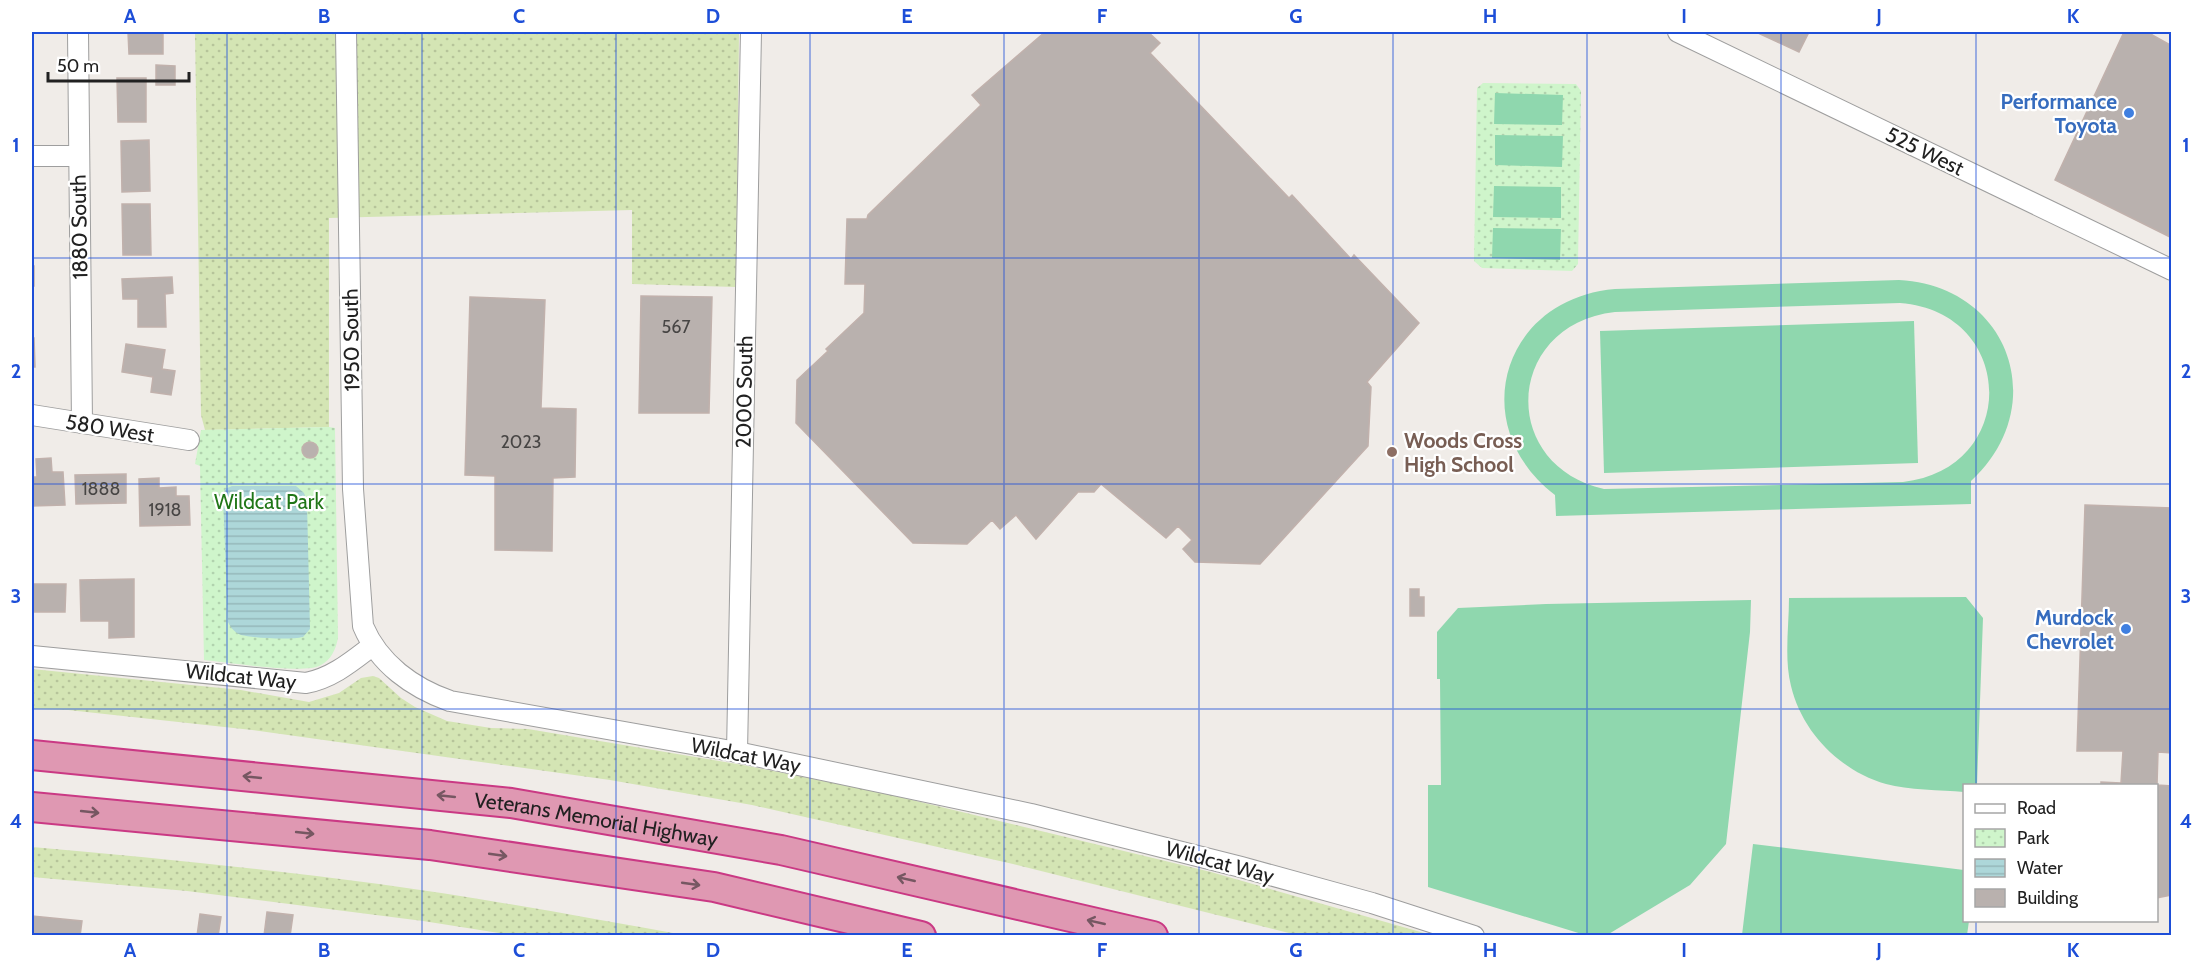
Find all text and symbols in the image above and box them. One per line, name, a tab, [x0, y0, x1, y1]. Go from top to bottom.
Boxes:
text: A	[124, 4, 137, 28]
text: B	[318, 4, 330, 28]
text: C	[513, 4, 525, 28]
text: D	[706, 4, 720, 28]
text: E	[901, 4, 913, 28]
text: F	[1097, 4, 1108, 28]
text: G	[1289, 4, 1303, 28]
text: H	[1483, 4, 1497, 28]
text: I	[1681, 4, 1687, 28]
text: J	[1875, 4, 1882, 28]
text: K	[2067, 4, 2080, 28]
scale bar	[48, 45, 189, 83]
text: 50 m	[57, 55, 99, 77]
place label: Performance Toyota	[2000, 89, 2118, 138]
marker: Performance Toyota	[2122, 106, 2136, 120]
street label: 525 West	[1882, 121, 1968, 181]
text: 1	[12, 133, 20, 157]
text: 1	[2182, 133, 2190, 157]
street label: 1880 South	[66, 174, 92, 280]
street label: 1950 South	[338, 288, 364, 392]
house number: 567	[662, 316, 690, 338]
street label: 2000 South	[731, 335, 757, 449]
text: 2	[11, 359, 21, 383]
text: 2	[2181, 359, 2191, 383]
street label: 580 West	[64, 409, 156, 447]
place label: Woods Cross High School	[1404, 428, 1522, 477]
house number: 2023	[500, 431, 542, 453]
marker: Woods Cross High School	[1385, 445, 1399, 459]
house number: 1888	[82, 478, 120, 500]
park label: Wildcat Park	[214, 489, 324, 514]
house number: 1918	[149, 499, 181, 521]
text: 3	[11, 584, 21, 608]
text: 3	[2181, 584, 2191, 608]
place label: Murdock Chevrolet	[2026, 605, 2115, 654]
marker: Murdock Chevrolet	[2119, 622, 2133, 636]
street label: Wildcat Way	[184, 658, 298, 694]
street label: Wildcat Way	[689, 732, 803, 778]
one-way arrow	[242, 771, 262, 782]
legend	[1963, 784, 2158, 922]
street label: Veterans Memorial Highway	[473, 787, 720, 851]
one-way arrow	[436, 790, 456, 801]
text: Road	[2017, 797, 2056, 819]
one-way arrow	[79, 807, 99, 818]
text: 4	[10, 809, 22, 833]
text: 4	[2180, 809, 2192, 833]
text: Park	[2017, 827, 2050, 849]
one-way arrow	[294, 828, 314, 839]
street label: Wildcat Way	[1163, 836, 1277, 889]
one-way arrow	[488, 850, 508, 861]
text: Water	[2017, 857, 2063, 879]
one-way arrow	[897, 873, 916, 884]
one-way arrow	[681, 878, 701, 889]
text: Building	[2017, 887, 2079, 909]
one-way arrow	[1087, 916, 1106, 928]
text: A	[124, 938, 137, 962]
text: B	[318, 938, 330, 962]
text: C	[513, 938, 525, 962]
text: D	[706, 938, 720, 962]
text: E	[901, 938, 913, 962]
text: F	[1097, 938, 1108, 962]
text: G	[1289, 938, 1303, 962]
text: H	[1483, 938, 1497, 962]
text: I	[1681, 938, 1687, 962]
text: J	[1875, 938, 1882, 962]
text: K	[2067, 938, 2080, 962]

